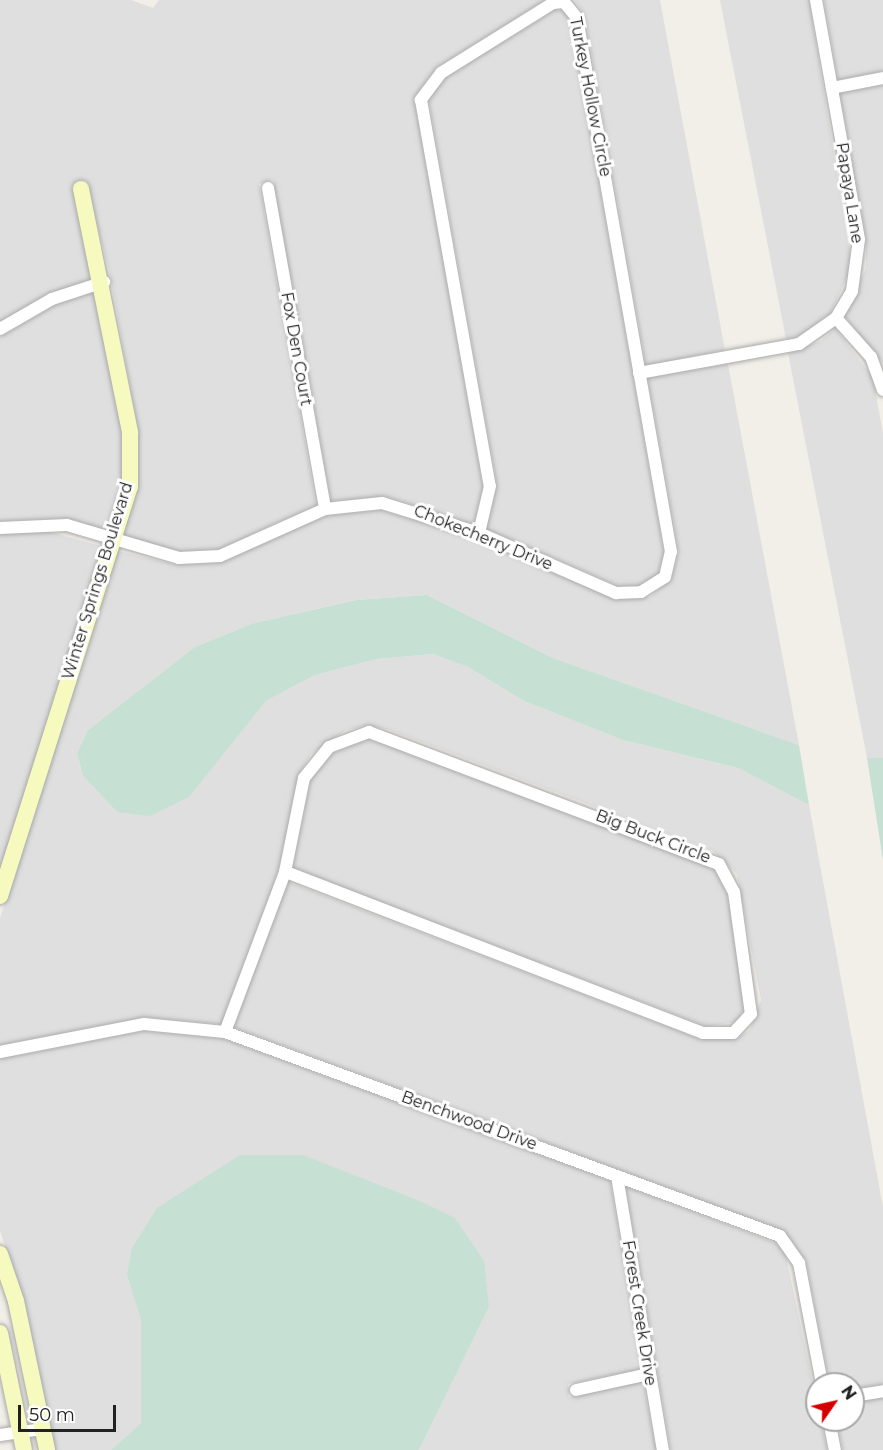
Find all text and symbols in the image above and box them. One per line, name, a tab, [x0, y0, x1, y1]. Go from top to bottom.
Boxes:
street label: Turkey Hollow Circle	[565, 16, 615, 178]
street label: Papaya Lane	[832, 141, 866, 245]
street label: Fox Den Court	[277, 291, 315, 407]
street label: Winter Springs Boulevard	[59, 480, 137, 682]
street label: Chokecherry Drive	[411, 501, 555, 575]
street label: Big Buck Circle	[593, 806, 713, 868]
street label: Benchwood Drive	[399, 1088, 539, 1154]
street label: Forest Creek Drive	[618, 1239, 660, 1387]
north arrow	[805, 1372, 865, 1432]
text: N	[837, 1382, 860, 1403]
scale bar	[21, 1393, 118, 1431]
text: 50 m	[29, 1404, 75, 1426]

